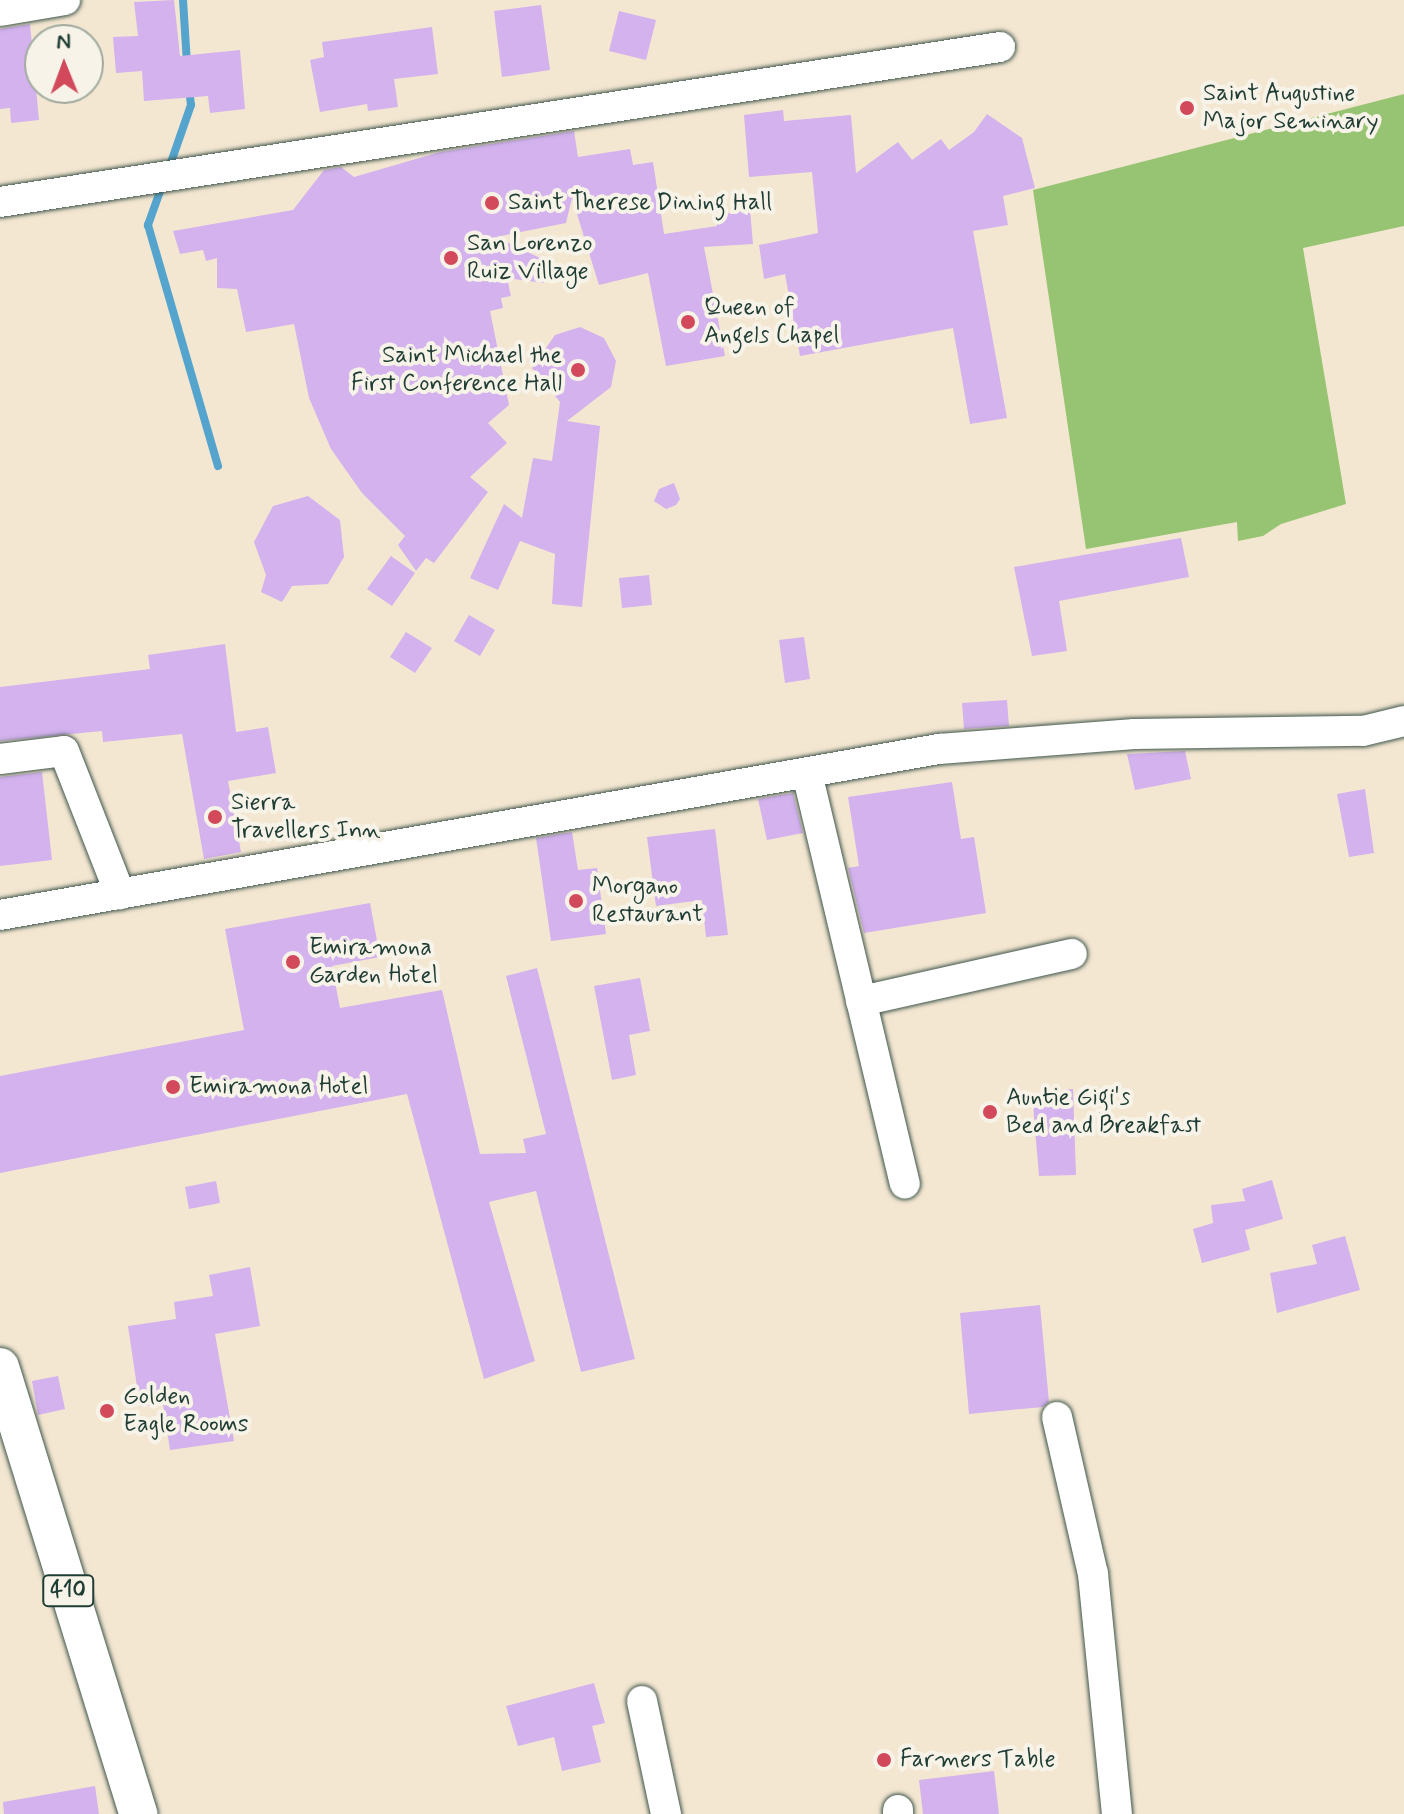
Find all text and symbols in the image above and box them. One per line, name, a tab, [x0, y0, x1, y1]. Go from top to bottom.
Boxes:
north arrow	[24, 24, 104, 104]
text: N	[56, 28, 71, 56]
place label: Saint Augustine Major Seminary	[1203, 80, 1382, 136]
marker: Saint Augustine Major Seminary	[1178, 99, 1196, 117]
place label: Saint Therese Dining Hall	[508, 189, 772, 217]
marker: Saint Therese Dining Hall	[483, 194, 501, 212]
place label: San Lorenzo Ruiz Village	[467, 230, 598, 286]
marker: San Lorenzo Ruiz Village	[442, 249, 460, 267]
place label: Queen of Angels Chapel	[704, 294, 844, 350]
marker: Queen of Angels Chapel	[679, 313, 697, 331]
place label: Saint Michael the First Conference Hall	[350, 342, 562, 398]
marker: Saint Michael the First Conference Hall	[569, 361, 587, 379]
place label: Sierra Travellers Inn	[231, 789, 375, 845]
marker: Sierra Travellers Inn	[206, 808, 224, 826]
place label: Morgano Restaurant	[592, 873, 704, 929]
marker: Morgano Restaurant	[567, 892, 585, 910]
place label: Emiramona Garden Hotel	[309, 934, 436, 990]
marker: Emiramona Garden Hotel	[284, 953, 302, 971]
place label: Emiramona Hotel	[189, 1073, 367, 1101]
marker: Emiramona Hotel	[164, 1078, 182, 1096]
place label: Auntie Gigi's Bed and Breakfast	[1006, 1084, 1195, 1140]
marker: Auntie Gigi's Bed and Breakfast	[981, 1103, 999, 1121]
place label: Golden Eagle Rooms	[123, 1383, 249, 1439]
marker: Golden Eagle Rooms	[98, 1402, 116, 1420]
road number: 410	[42, 1573, 94, 1609]
place label: Farmers Table	[900, 1746, 1052, 1774]
marker: Farmers Table	[875, 1751, 893, 1769]

